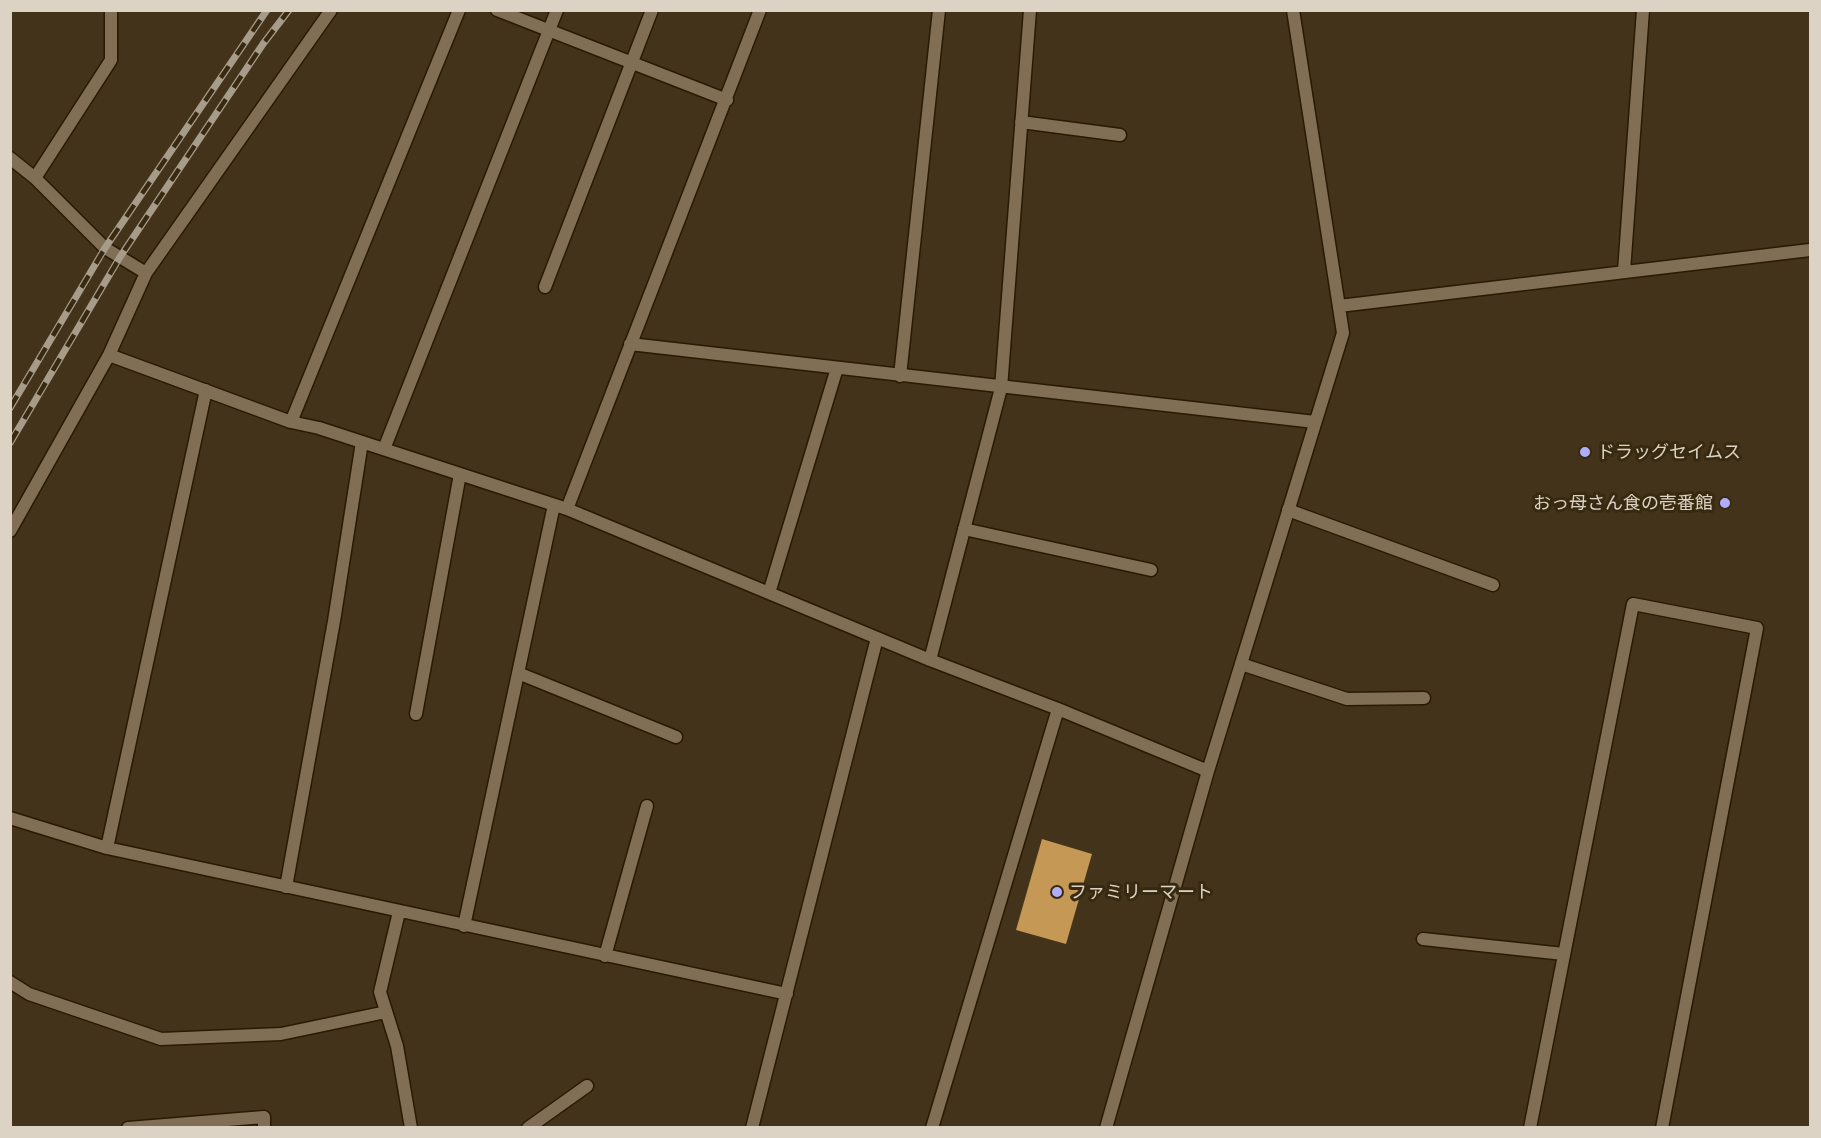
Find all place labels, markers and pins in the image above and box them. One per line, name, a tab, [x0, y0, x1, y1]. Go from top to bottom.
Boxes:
place label: ドラッグセイムス	[1597, 441, 1741, 463]
marker: ドラッグセイムス	[1578, 445, 1592, 459]
place label: おっ母さん食の壱番館	[1533, 492, 1713, 514]
marker: おっ母さん食の壱番館	[1718, 496, 1732, 510]
place label: ファミリーマート	[1069, 881, 1213, 903]
marker: ファミリーマート	[1050, 885, 1064, 899]

